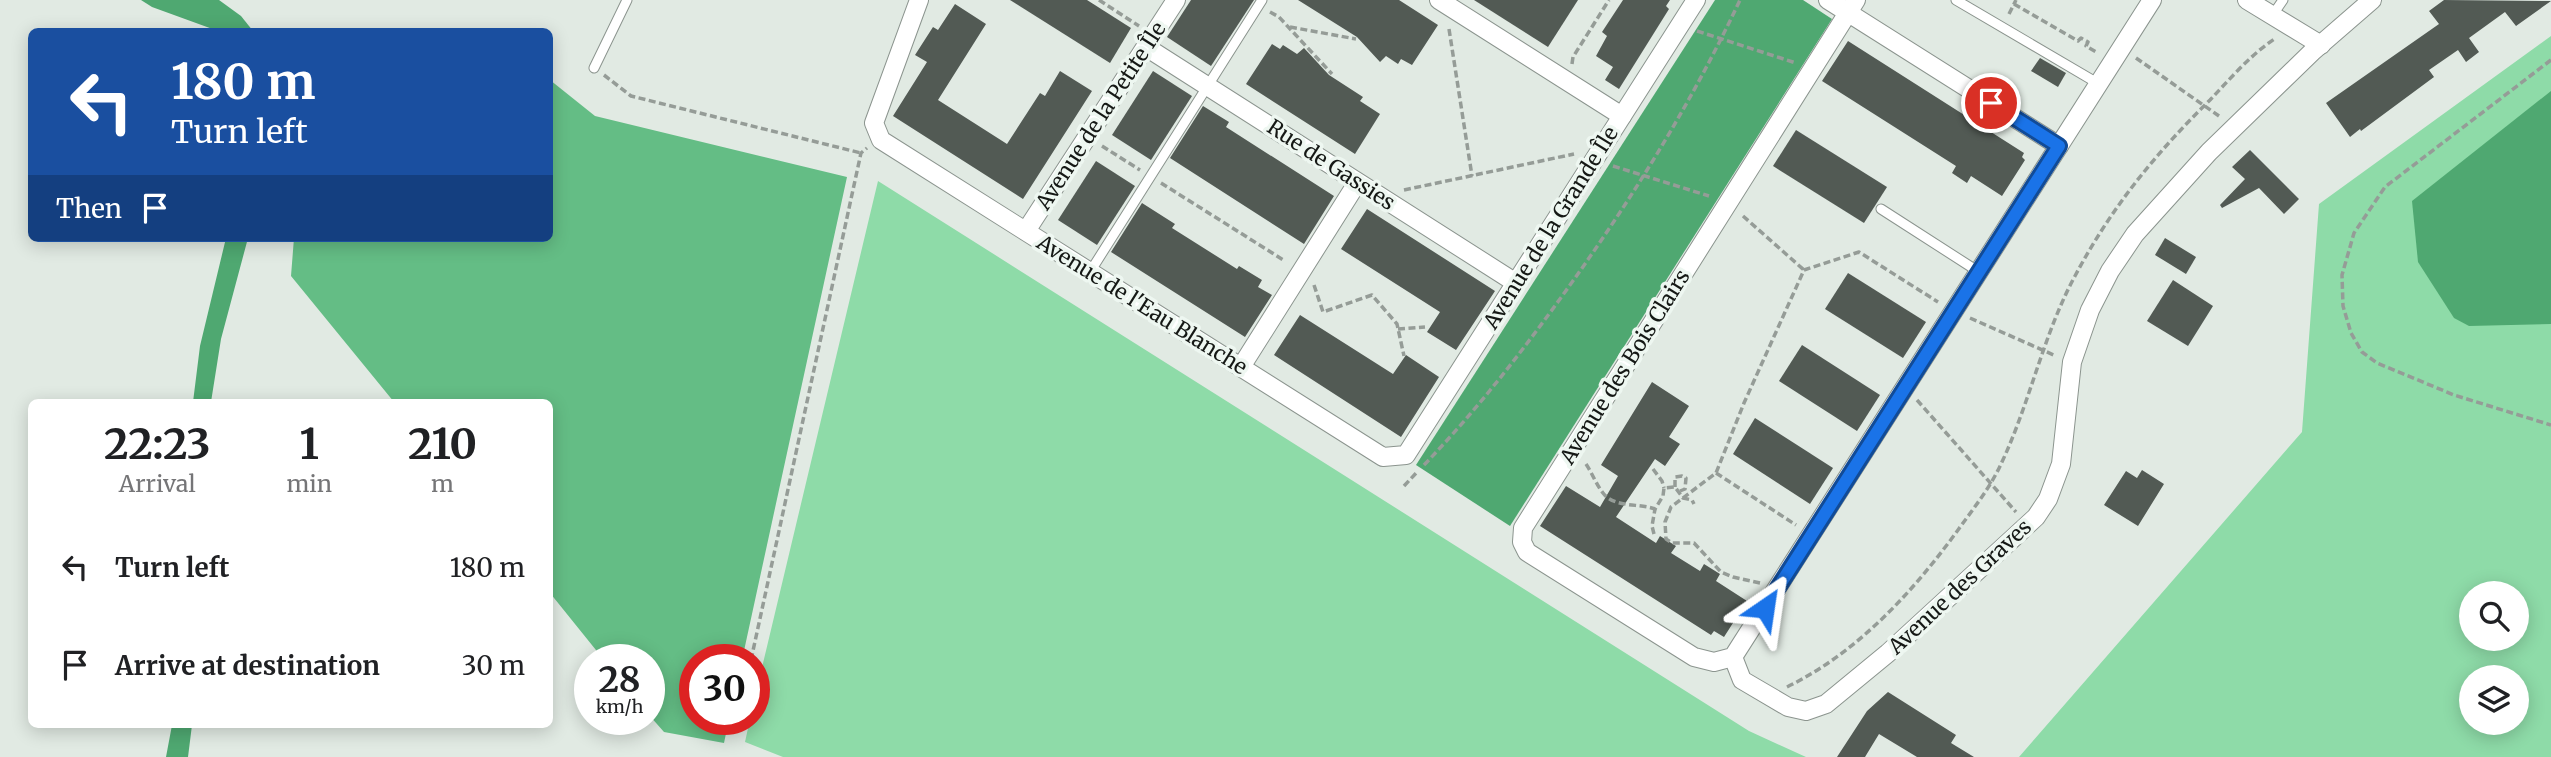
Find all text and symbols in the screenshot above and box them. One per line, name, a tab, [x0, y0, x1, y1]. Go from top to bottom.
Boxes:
street label: Avenue de la Petite Île	[1029, 17, 1171, 216]
text: 180 m	[171, 51, 316, 112]
icon: left	[56, 56, 147, 147]
pin	[1961, 73, 2021, 133]
icon: arrive	[1972, 84, 2010, 122]
text: Turn left	[171, 112, 308, 152]
street label: Rue de Gassies	[1262, 113, 1400, 216]
street label: Avenue de la Grande Île	[1477, 121, 1624, 335]
icon: arrive	[136, 189, 174, 227]
text: Then	[56, 192, 122, 225]
street label: Avenue de l'Eau Blanche	[1031, 228, 1253, 380]
street label: Avenue des Bois Clairs	[1553, 264, 1696, 470]
text: 22:23	[104, 418, 211, 470]
text: 1	[300, 418, 319, 470]
text: 210	[408, 418, 477, 470]
text: Arrival	[119, 469, 196, 498]
text: min	[287, 469, 332, 498]
text: m	[431, 469, 454, 498]
street label: Avenue des Graves	[1882, 513, 2037, 661]
icon: left	[56, 548, 94, 586]
text: Turn left	[115, 551, 229, 584]
text: 180 m	[450, 551, 525, 584]
position arrow	[1728, 571, 1802, 645]
map controls	[2459, 581, 2529, 735]
button: search	[2459, 581, 2529, 651]
speed limit sign: 30	[679, 644, 770, 735]
icon: arrive	[56, 646, 94, 684]
text: Arrive at destination	[115, 649, 380, 682]
text: 30 m	[462, 649, 525, 682]
text: 28	[598, 658, 641, 702]
button: layers	[2459, 665, 2529, 735]
text: km/h	[596, 695, 643, 718]

